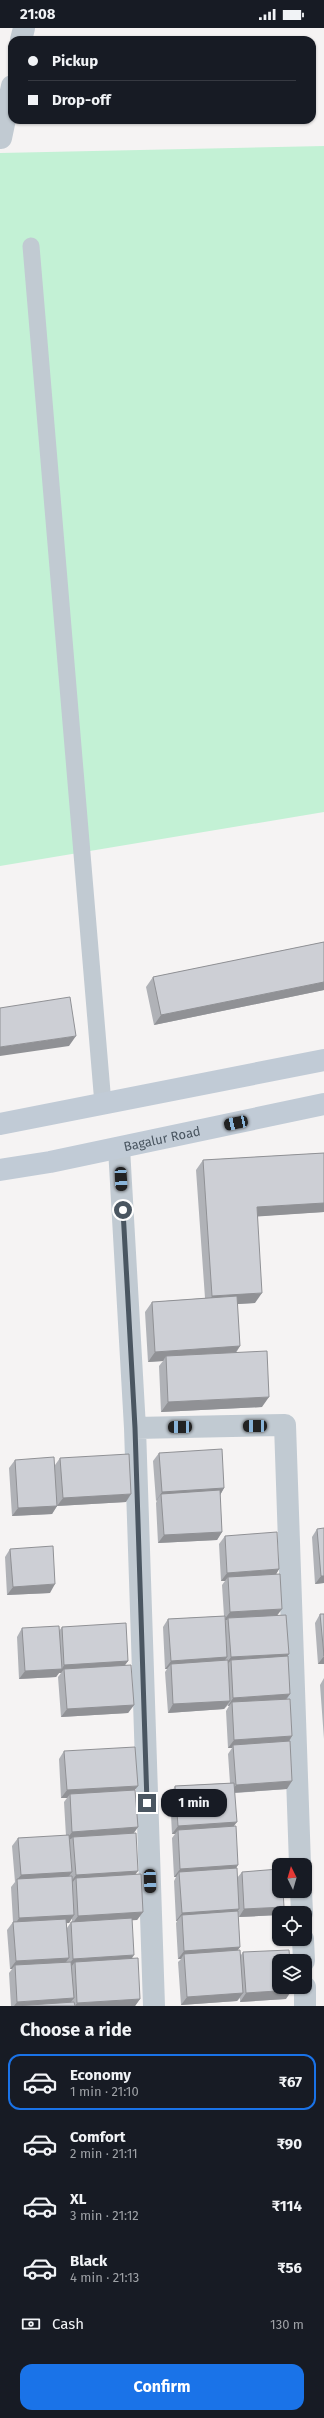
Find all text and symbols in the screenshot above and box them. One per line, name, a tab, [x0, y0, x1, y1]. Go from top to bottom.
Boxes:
text: 21:08	[20, 5, 55, 23]
text: Pickup	[52, 52, 98, 70]
text: Drop-off	[52, 91, 111, 109]
car	[223, 1115, 249, 1131]
street label: Bagalur Road	[122, 1123, 202, 1154]
car	[114, 1167, 128, 1191]
route start	[114, 1201, 132, 1219]
car	[243, 1420, 267, 1432]
car	[168, 1421, 192, 1433]
callout: 1 min	[161, 1789, 227, 1817]
route end	[138, 1794, 156, 1812]
text: 1 min	[178, 1795, 210, 1810]
north arrow	[272, 1858, 312, 1898]
map controls	[272, 1858, 312, 1994]
car	[144, 1869, 156, 1893]
button: locate	[272, 1906, 312, 1946]
button: layers	[272, 1954, 312, 1994]
text: Choose a ride	[20, 2019, 132, 2041]
icon: car	[22, 2064, 58, 2100]
text: Economy	[70, 2066, 131, 2084]
text: ₹67	[279, 2073, 302, 2091]
text: 1 min · 21:10	[70, 2084, 139, 2099]
icon: car	[22, 2126, 58, 2162]
text: Comfort	[70, 2128, 126, 2146]
text: ₹90	[277, 2135, 302, 2153]
text: 2 min · 21:11	[70, 2146, 138, 2161]
icon: car	[22, 2188, 58, 2224]
text: XL	[70, 2190, 86, 2208]
text: ₹114	[272, 2197, 302, 2215]
text: 3 min · 21:12	[70, 2208, 139, 2223]
icon: car	[22, 2250, 58, 2286]
text: Black	[70, 2252, 107, 2270]
text: ₹56	[277, 2259, 302, 2277]
text: 4 min · 21:13	[70, 2270, 139, 2285]
icon: cash	[20, 2313, 42, 2335]
text: Cash	[52, 2315, 84, 2333]
text: 130 m	[270, 2317, 304, 2332]
button: Confirm	[20, 2364, 304, 2410]

